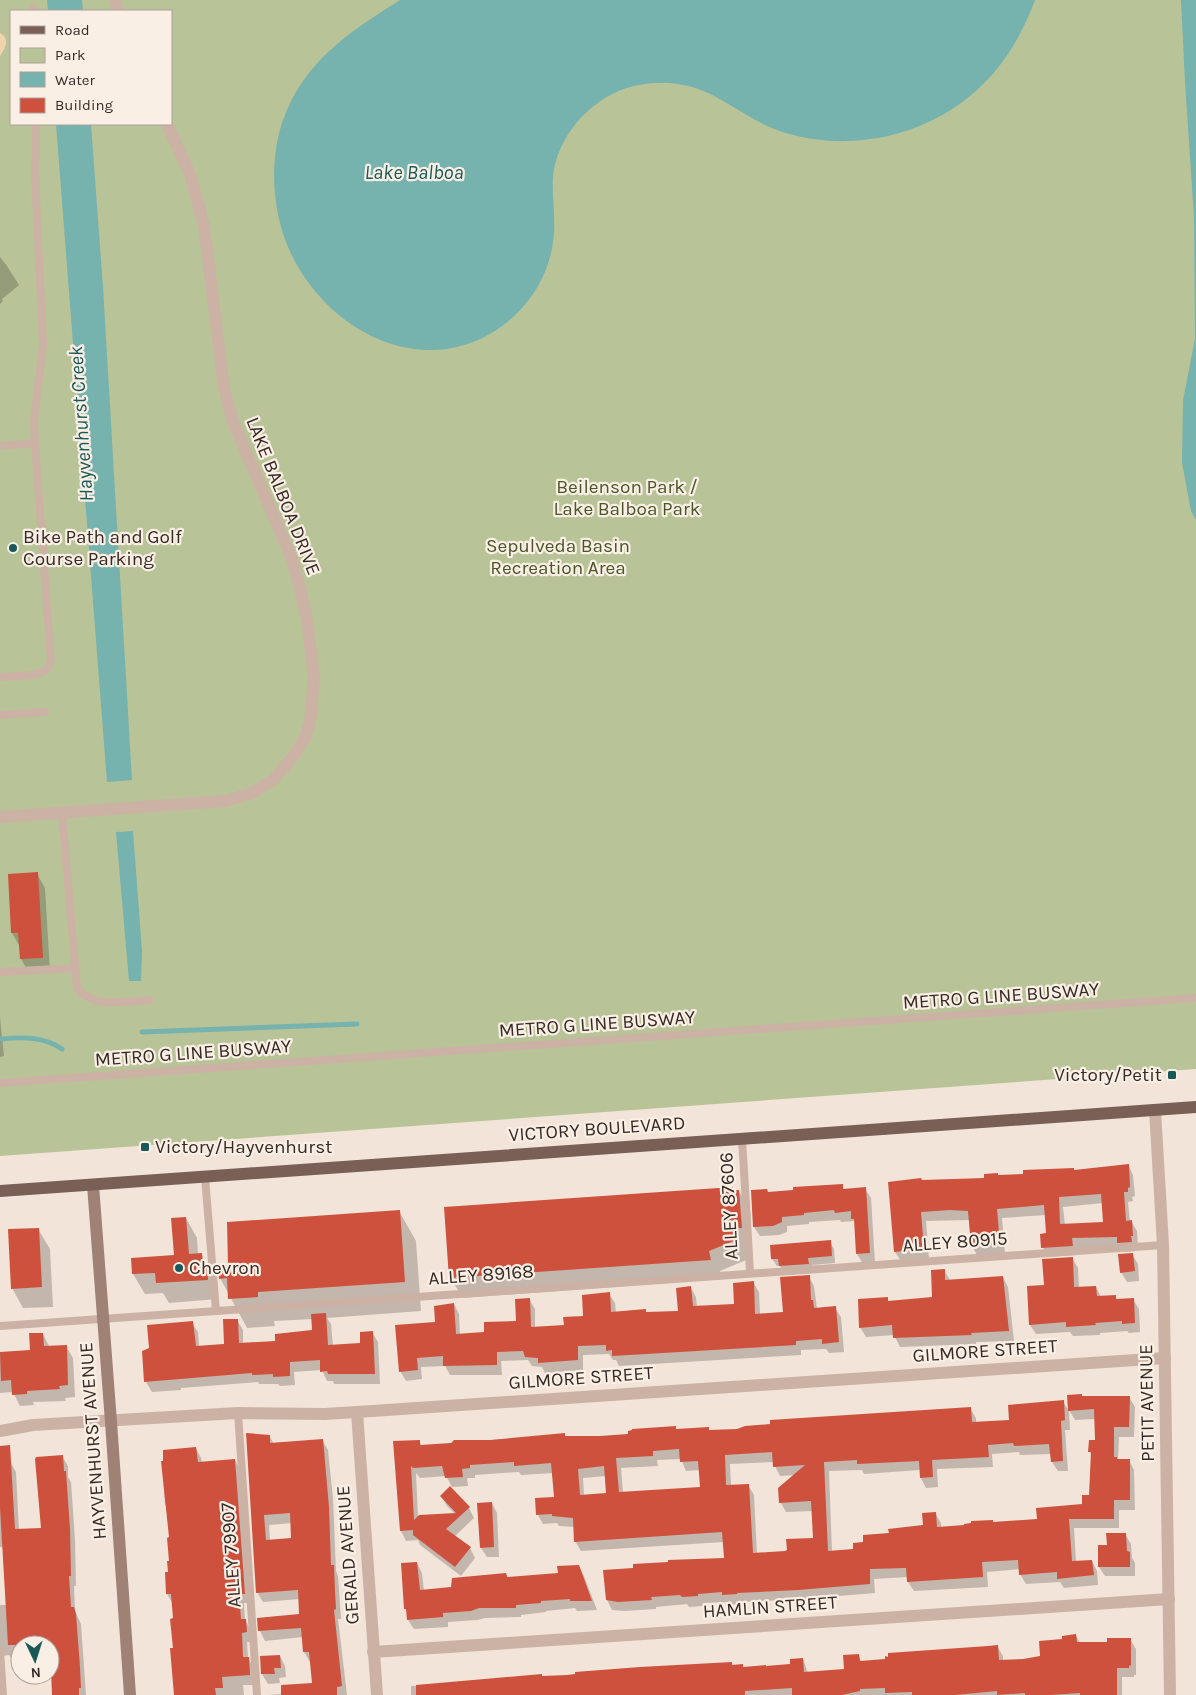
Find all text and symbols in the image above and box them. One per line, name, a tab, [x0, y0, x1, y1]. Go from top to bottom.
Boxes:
legend	[10, 10, 172, 125]
text: Road	[55, 21, 90, 39]
text: Park	[55, 46, 85, 64]
text: Water	[55, 71, 96, 89]
text: Building	[55, 96, 113, 114]
water label: Lake Balboa	[365, 161, 463, 184]
water label: Hayvenhurst Creek	[64, 345, 98, 502]
street label: LAKE BALBOA DRIVE	[241, 414, 325, 578]
park label: Beilenson Park / Lake Balboa Park	[553, 476, 701, 520]
place label: Bike Path and Golf Course Parking	[23, 526, 182, 570]
park label: Sepulveda Basin Recreation Area	[486, 535, 630, 579]
marker: Bike Path and Golf Course Parking	[7, 542, 19, 554]
street label: METRO G LINE BUSWAY	[902, 978, 1100, 1014]
street label: METRO G LINE BUSWAY	[498, 1006, 696, 1042]
street label: METRO G LINE BUSWAY	[94, 1035, 292, 1071]
place label: Victory/Petit	[1054, 1064, 1162, 1086]
marker: Victory/Petit	[1166, 1069, 1178, 1081]
street label: VICTORY BOULEVARD	[508, 1112, 686, 1146]
place label: Victory/Hayvenhurst	[155, 1136, 332, 1158]
marker: Victory/Hayvenhurst	[139, 1141, 151, 1153]
street label: ALLEY 87606	[715, 1152, 743, 1260]
street label: ALLEY 80915	[902, 1227, 1008, 1257]
place label: Chevron	[189, 1257, 260, 1279]
street label: ALLEY 89168	[427, 1260, 535, 1290]
marker: Chevron	[173, 1262, 185, 1274]
street label: GILMORE STREET	[912, 1335, 1059, 1367]
street label: HAYVENHURST AVENUE	[75, 1341, 111, 1541]
street label: PETIT AVENUE	[1135, 1344, 1159, 1462]
street label: GILMORE STREET	[508, 1362, 655, 1394]
street label: GERALD AVENUE	[332, 1485, 364, 1625]
street label: ALLEY 79907	[216, 1502, 246, 1608]
street label: HAMLIN STREET	[702, 1591, 839, 1623]
north arrow	[10, 1635, 60, 1685]
text: N	[30, 1664, 41, 1681]

